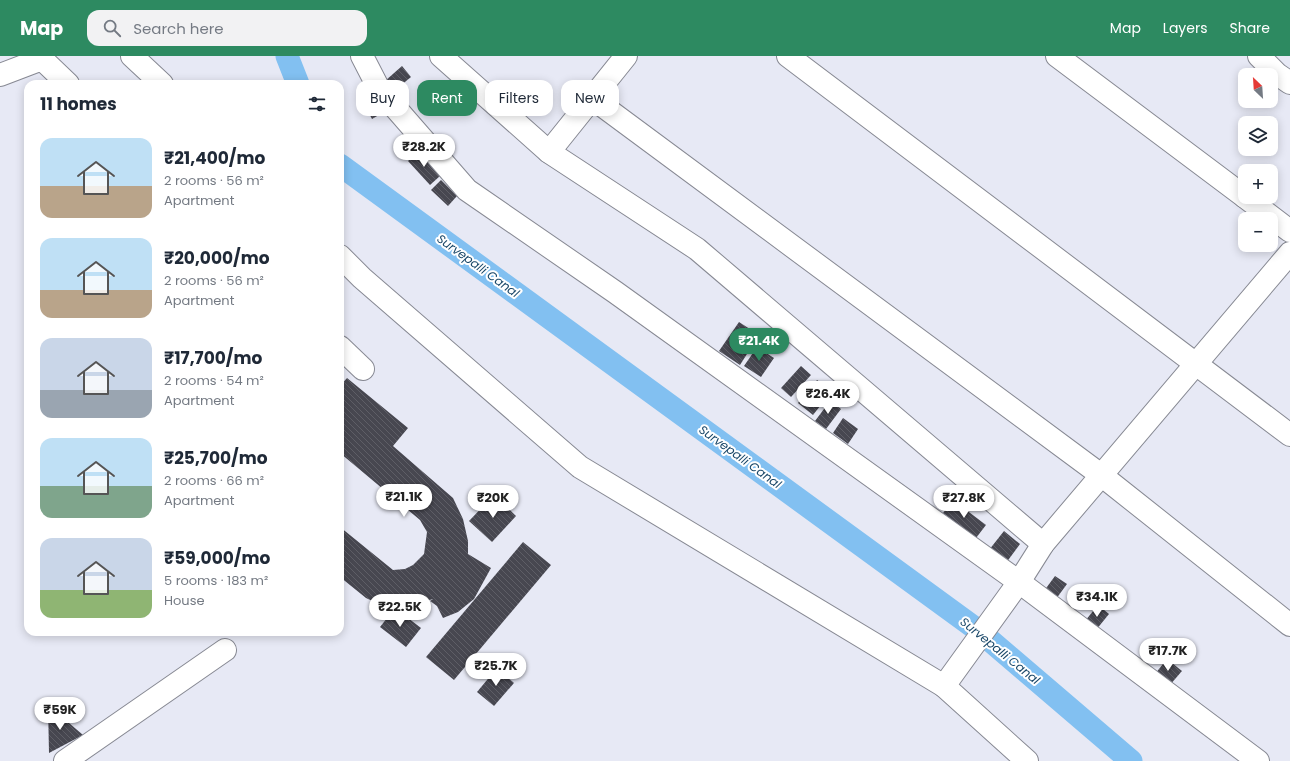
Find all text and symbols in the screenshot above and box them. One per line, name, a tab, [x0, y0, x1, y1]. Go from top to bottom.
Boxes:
search box	[87, 10, 367, 46]
text: Map	[20, 15, 63, 42]
icon: search	[101, 17, 123, 39]
text: Search here	[133, 18, 224, 39]
text: Map	[1110, 18, 1141, 38]
text: Layers	[1163, 18, 1207, 38]
text: Share	[1229, 18, 1270, 38]
north arrow	[1238, 68, 1278, 108]
map controls	[1238, 68, 1278, 252]
chip: Buy	[356, 80, 409, 116]
chip: Rent	[417, 80, 477, 116]
chip: Filters	[485, 80, 553, 116]
chip: New	[561, 80, 619, 116]
text: 11 homes	[40, 92, 117, 116]
icon: filters	[306, 93, 328, 115]
button: layers	[1238, 116, 1278, 156]
pin: ₹28.2K	[391, 134, 457, 168]
text: ₹28.2K	[402, 137, 446, 156]
text: ₹21,400/mo	[164, 146, 265, 170]
icon: home	[72, 154, 120, 202]
button: +	[1238, 164, 1278, 204]
text: 2 rooms · 56 m²	[164, 171, 264, 190]
text: Apartment	[164, 191, 234, 210]
button: −	[1238, 212, 1278, 252]
water label: Survepalli Canal	[434, 230, 523, 301]
text: ₹20,000/mo	[164, 246, 270, 270]
icon: home	[72, 254, 120, 302]
text: 2 rooms · 56 m²	[164, 271, 264, 290]
text: Apartment	[164, 291, 234, 310]
pin: ₹21.4K	[726, 328, 792, 362]
text: ₹21.4K	[738, 331, 780, 350]
text: ₹17,700/mo	[164, 346, 262, 370]
icon: home	[72, 354, 120, 402]
text: 2 rooms · 54 m²	[164, 371, 264, 390]
pin: ₹26.4K	[795, 381, 861, 415]
text: ₹26.4K	[805, 384, 851, 403]
text: Apartment	[164, 391, 234, 410]
water label: Survepalli Canal	[696, 421, 785, 492]
text: ₹25,700/mo	[164, 446, 268, 470]
icon: home	[72, 454, 120, 502]
text: 2 rooms · 66 m²	[164, 471, 264, 490]
pin: ₹21.1K	[371, 484, 437, 518]
pin: ₹20K	[469, 485, 517, 519]
pin: ₹27.8K	[931, 485, 997, 519]
text: ₹21.1K	[385, 487, 423, 506]
text: ₹20K	[477, 488, 509, 507]
text: ₹27.8K	[942, 488, 986, 507]
text: Apartment	[164, 491, 234, 510]
text: ₹59,000/mo	[164, 546, 270, 570]
icon: home	[72, 554, 120, 602]
text: 5 rooms · 183 m²	[164, 571, 268, 590]
pin: ₹34.1K	[1064, 584, 1130, 618]
text: ₹34.1K	[1076, 587, 1118, 606]
text: House	[164, 591, 204, 610]
pin: ₹22.5K	[367, 594, 433, 628]
text: ₹22.5K	[378, 597, 422, 616]
water label: Survepalli Canal	[957, 613, 1044, 688]
pin: ₹17.7K	[1135, 638, 1201, 672]
text: ₹17.7K	[1148, 641, 1188, 660]
pin: ₹25.7K	[463, 653, 529, 687]
text: ₹25.7K	[474, 656, 518, 675]
pin: ₹59K	[36, 697, 84, 731]
text: ₹59K	[43, 700, 77, 719]

